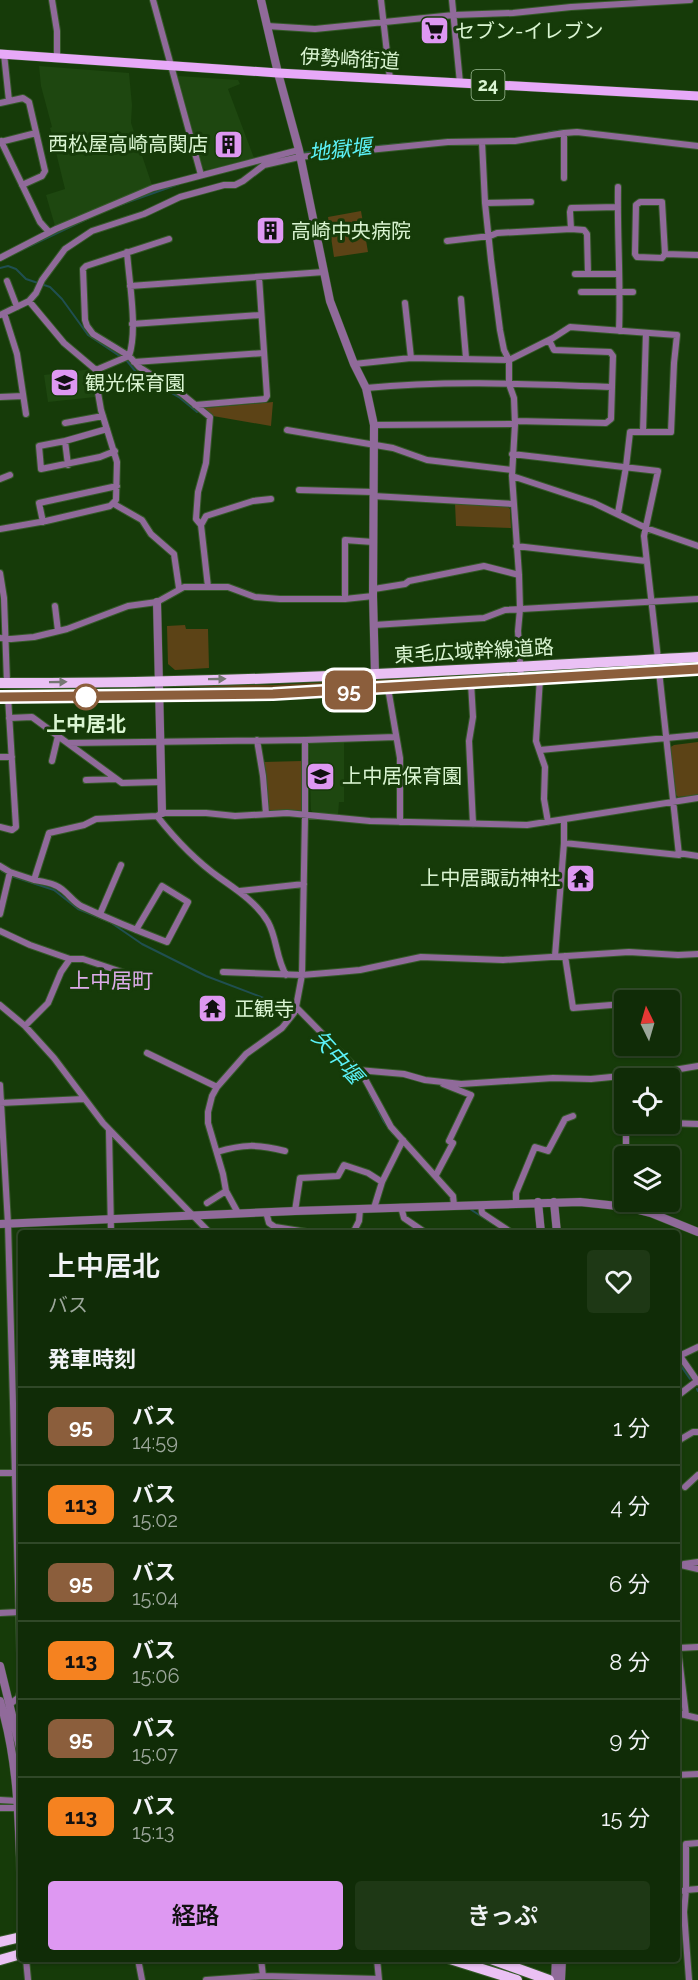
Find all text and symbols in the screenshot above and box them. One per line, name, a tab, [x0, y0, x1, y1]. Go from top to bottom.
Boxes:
supermarket icon: セブン-イレブン	[418, 15, 450, 47]
place label: セブン-イレブン	[455, 19, 603, 43]
street label: 伊勢崎街道	[299, 44, 401, 74]
road number: 24	[472, 70, 504, 100]
building icon: 西松屋高崎高関店	[213, 128, 245, 160]
place label: 西松屋高崎高関店	[48, 132, 208, 156]
water label: 地獄堰	[307, 133, 377, 165]
building icon: 高崎中央病院	[254, 215, 286, 247]
place label: 高崎中央病院	[291, 219, 411, 243]
school or university icon: 観光保育園	[48, 367, 80, 399]
place label: 観光保育園	[85, 371, 185, 395]
street label: 東毛広域幹線道路	[393, 635, 555, 667]
line badge: 95	[322, 670, 376, 710]
one-way arrow	[208, 674, 227, 684]
one-way arrow	[49, 677, 68, 687]
text: 95	[337, 678, 361, 703]
marker: 上中居北	[73, 684, 99, 710]
place label: 上中居北	[46, 712, 126, 736]
school or university icon: 上中居保育園	[305, 760, 337, 792]
place label: 上中居保育園	[342, 764, 462, 788]
temple icon: 上中居諏訪神社	[565, 862, 597, 894]
place label: 上中居諏訪神社	[420, 866, 560, 890]
district label: 上中居町	[69, 968, 153, 993]
north arrow	[614, 990, 680, 1056]
map controls	[614, 990, 680, 1212]
temple icon: 正観寺	[197, 993, 229, 1025]
place label: 正観寺	[234, 997, 294, 1021]
water label: 矢中堰	[307, 1025, 370, 1091]
button: locate	[614, 1068, 680, 1134]
button: layers	[614, 1146, 680, 1212]
text: 上中居北	[48, 1250, 160, 1283]
button: heart	[587, 1250, 650, 1313]
text: バス	[48, 1293, 88, 1317]
text: 発車時刻	[48, 1346, 136, 1372]
text: バス	[132, 1403, 176, 1429]
text: 95	[69, 1414, 93, 1439]
text: 1 分	[613, 1415, 650, 1441]
text: 14:59	[132, 1430, 178, 1454]
text: バス	[132, 1481, 176, 1507]
text: 113	[65, 1492, 97, 1517]
text: 4 分	[610, 1493, 650, 1519]
text: 15:02	[132, 1508, 178, 1532]
text: バス	[132, 1559, 176, 1585]
text: 95	[69, 1570, 93, 1595]
text: 6 分	[609, 1571, 650, 1597]
text: 15:04	[132, 1586, 178, 1610]
text: バス	[132, 1637, 176, 1663]
text: 113	[65, 1648, 97, 1673]
text: 8 分	[609, 1649, 650, 1675]
text: 15:06	[132, 1664, 180, 1688]
text: バス	[132, 1715, 176, 1741]
text: 95	[69, 1726, 93, 1751]
text: 9 分	[609, 1727, 650, 1753]
text: 15:07	[132, 1742, 178, 1766]
text: バス	[132, 1793, 176, 1819]
text: 113	[65, 1804, 97, 1829]
text: 15 分	[601, 1805, 650, 1831]
text: 15:13	[132, 1820, 174, 1844]
button: 経路	[48, 1881, 343, 1950]
button: きっぷ	[355, 1881, 650, 1950]

